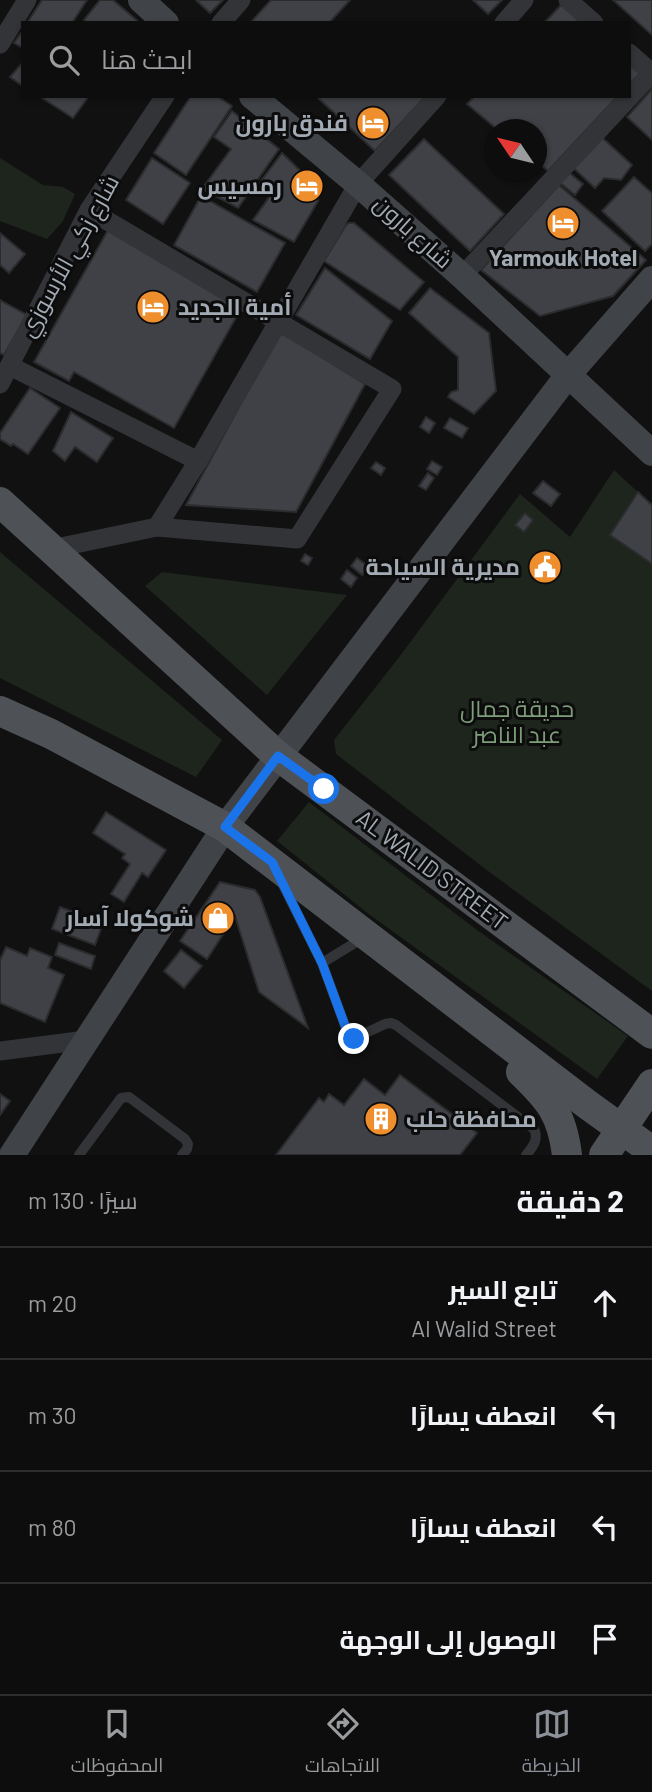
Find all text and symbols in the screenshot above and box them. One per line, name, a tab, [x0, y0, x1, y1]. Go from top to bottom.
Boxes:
search box	[21, 21, 631, 98]
icon: search	[45, 41, 83, 79]
text: ابحث هنا	[101, 43, 193, 74]
hotel icon: فندق بارون	[354, 104, 392, 142]
place label: فندق بارون	[236, 108, 348, 137]
north arrow	[484, 119, 547, 182]
hotel icon: رمسيس	[288, 167, 326, 205]
street label: شارع زكي الأرسوزي	[12, 170, 129, 344]
place label: رمسيس	[198, 171, 282, 200]
street label: شارع بارون	[367, 189, 459, 276]
hotel icon: Yarmouk Hotel	[544, 204, 582, 242]
place label: Yarmouk Hotel	[489, 243, 637, 271]
hotel icon: أمية الجديد	[134, 288, 172, 326]
place label: أمية الجديد	[178, 292, 291, 320]
public building icon: مديرية السياحة	[526, 548, 564, 586]
place label: مديرية السياحة	[366, 552, 520, 581]
park label: حديقة جمال عبد الناصر	[460, 694, 574, 748]
route start	[308, 773, 339, 804]
street label: AL WALID STREET	[351, 803, 514, 935]
shop icon: شوكولا آسار	[199, 899, 237, 937]
place label: شوكولا آسار	[65, 903, 194, 932]
route end	[338, 1023, 369, 1054]
building icon: محافظة حلب	[362, 1100, 400, 1138]
place label: محافظة حلب	[406, 1104, 537, 1132]
text: 2 دقيقة	[516, 1182, 624, 1218]
text: سيرًا · 130 m	[28, 1186, 137, 1214]
text: تابع السير	[448, 1273, 557, 1304]
icon: ahead	[586, 1284, 624, 1322]
text: 20 m	[28, 1289, 77, 1317]
text: Al Walid Street	[411, 1314, 557, 1342]
icon: left	[586, 1396, 624, 1434]
text: انعطف يسارًا	[410, 1399, 557, 1430]
text: 30 m	[28, 1401, 76, 1429]
icon: left	[586, 1508, 624, 1546]
text: انعطف يسارًا	[410, 1511, 557, 1542]
text: 80 m	[28, 1513, 77, 1541]
icon: arrive	[586, 1620, 624, 1658]
text: الوصول إلى الوجهة	[339, 1623, 557, 1654]
tab: المحفوظات	[71, 1705, 163, 1783]
tab: الاتجاهات	[305, 1705, 380, 1783]
tab: الخريطة	[522, 1705, 581, 1783]

